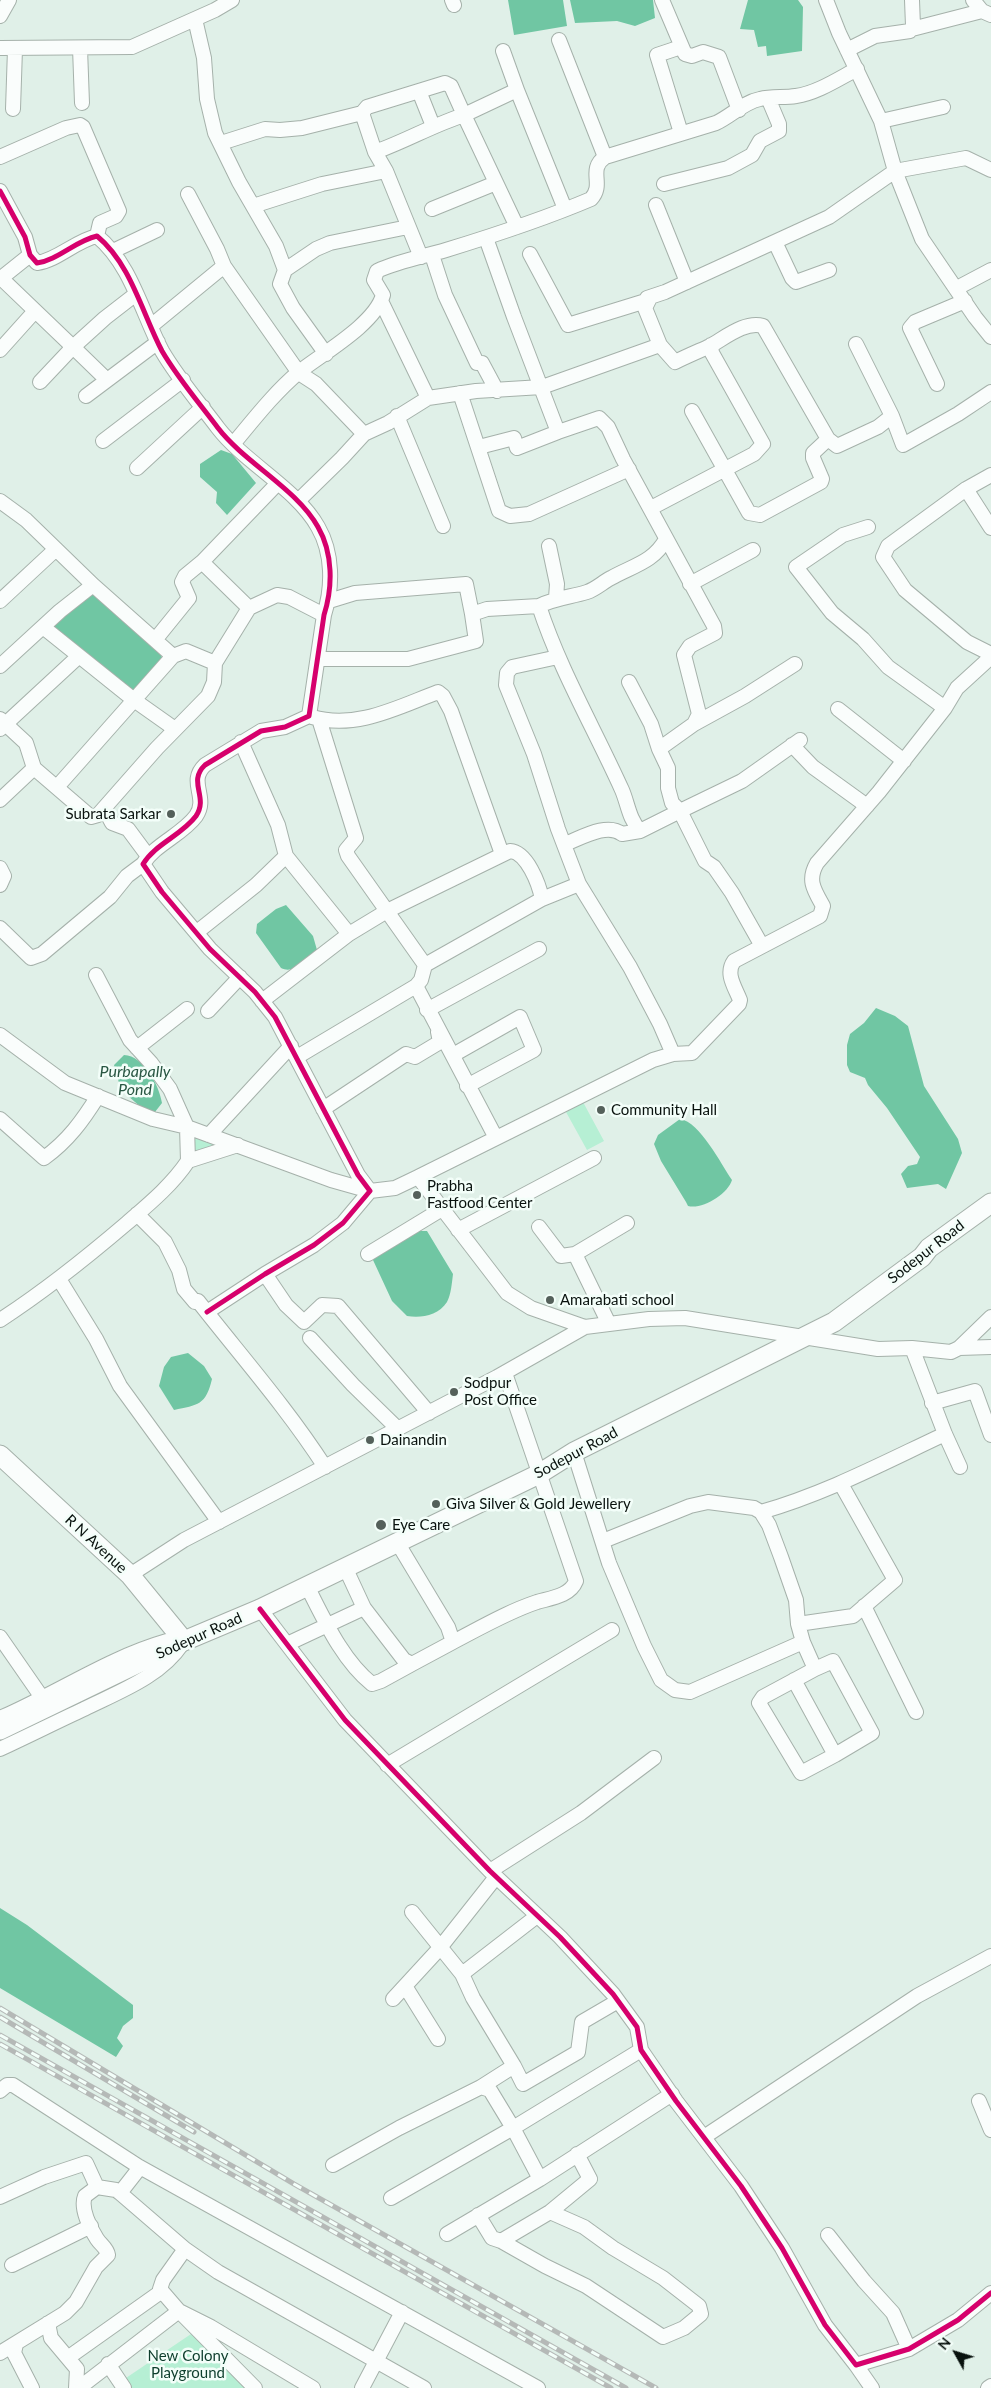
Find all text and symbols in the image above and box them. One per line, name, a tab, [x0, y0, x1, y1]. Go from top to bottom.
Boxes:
place label: Subrata Sarkar	[65, 805, 161, 823]
marker: Subrata Sarkar	[165, 808, 177, 820]
water label: Purbapally Pond	[99, 1062, 171, 1100]
place label: Community Hall	[611, 1101, 717, 1119]
marker: Community Hall	[595, 1104, 607, 1116]
place label: Prabha Fastfood Center	[427, 1177, 532, 1212]
marker: Prabha Fastfood Center	[411, 1189, 423, 1201]
street label: Sodepur Road	[884, 1217, 968, 1287]
place label: Amarabati school	[560, 1291, 674, 1309]
marker: Amarabati school	[544, 1294, 556, 1306]
place label: Sodpur Post Office	[464, 1374, 537, 1409]
marker: Sodpur Post Office	[448, 1386, 460, 1398]
street label: Sodepur Road	[531, 1423, 621, 1483]
place label: Dainandin	[380, 1431, 447, 1449]
marker: Dainandin	[364, 1434, 376, 1446]
place label: Giva Silver & Gold Jewellery	[446, 1495, 631, 1513]
marker: Giva Silver & Gold Jewellery	[430, 1498, 442, 1510]
street label: R N Avenue	[61, 1511, 131, 1577]
place label: Eye Care	[392, 1516, 450, 1534]
marker: Eye Care	[374, 1518, 388, 1532]
street label: Sodepur Road	[153, 1609, 245, 1663]
north arrow	[931, 2328, 981, 2378]
text: N	[934, 2334, 954, 2353]
park label: New Colony Playground	[147, 2347, 229, 2382]

